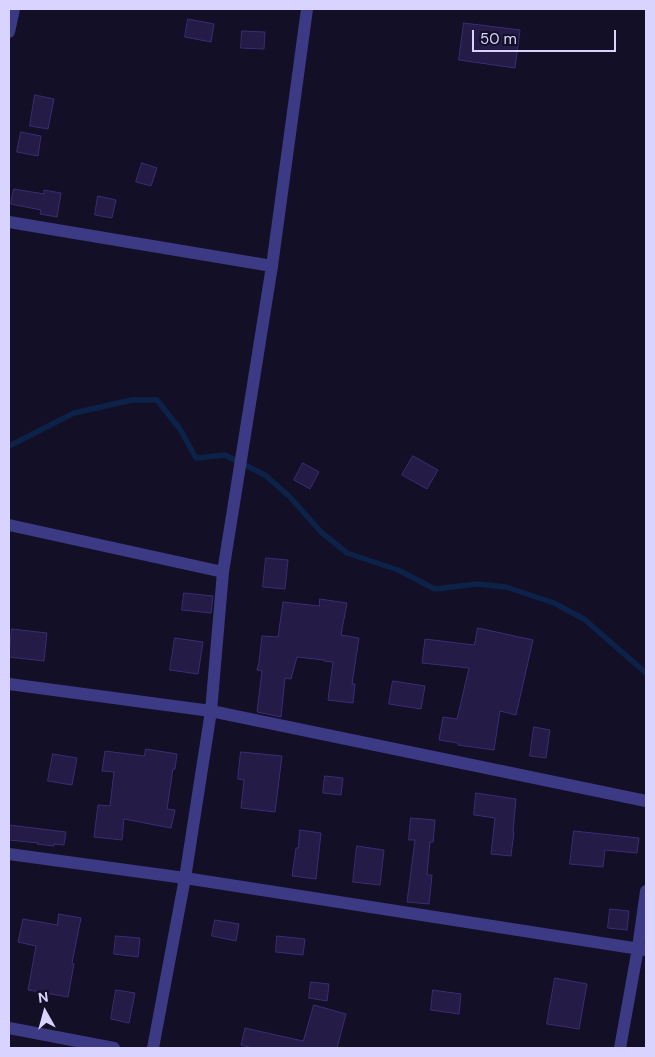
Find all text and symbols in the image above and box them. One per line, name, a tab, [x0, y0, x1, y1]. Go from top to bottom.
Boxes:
scale bar	[475, 20, 619, 52]
text: 50 m	[480, 29, 517, 49]
north arrow	[20, 987, 70, 1037]
text: N	[37, 988, 49, 1007]

